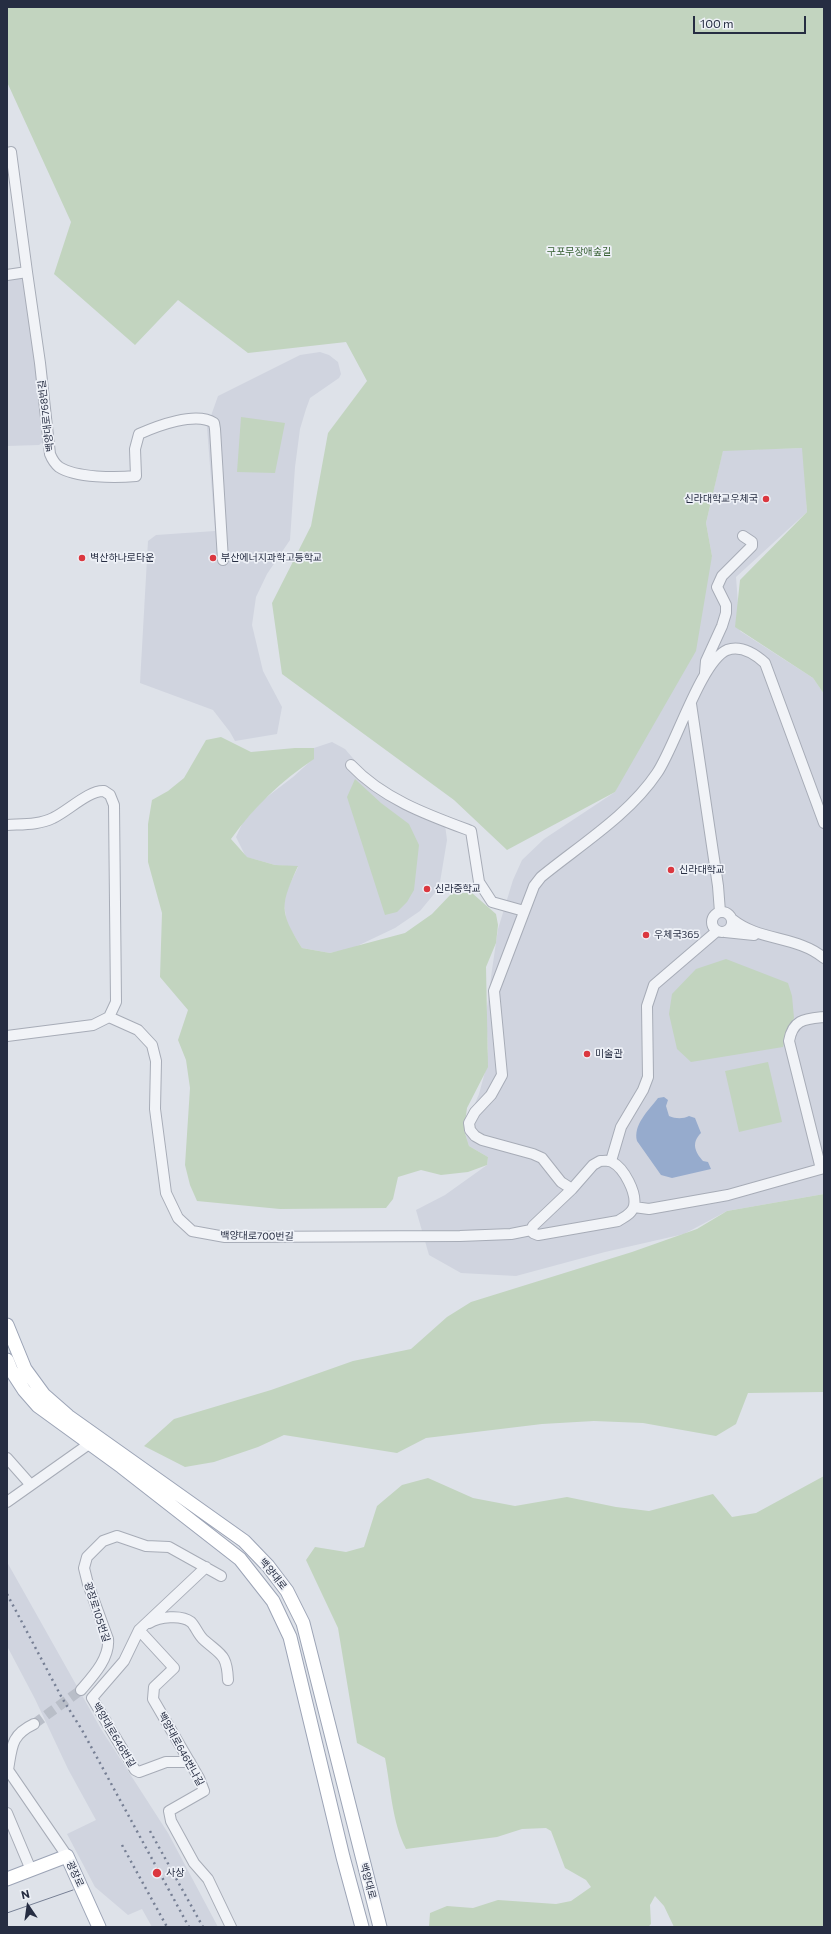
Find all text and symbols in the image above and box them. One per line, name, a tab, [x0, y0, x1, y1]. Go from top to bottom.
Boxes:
scale bar	[695, 8, 808, 34]
text: 100 m	[700, 16, 734, 30]
park label: 구포무장애숲길	[547, 246, 611, 258]
street label: 백양대로768번길	[36, 379, 56, 453]
place label: 신라대학교우체국	[684, 493, 758, 505]
marker: 신라대학교우체국	[761, 494, 771, 504]
place label: 벽산하나로타운	[90, 552, 154, 564]
place label: 부산에너지과학고등학교	[221, 552, 322, 564]
marker: 벽산하나로타운	[77, 553, 87, 563]
marker: 부산에너지과학고등학교	[208, 553, 218, 563]
place label: 신라대학교	[679, 864, 725, 876]
marker: 신라대학교	[666, 865, 676, 875]
place label: 신라중학교	[435, 883, 481, 895]
marker: 신라중학교	[422, 884, 432, 894]
place label: 우체국365	[654, 929, 699, 941]
marker: 우체국365	[641, 930, 651, 940]
place label: 미술관	[595, 1048, 623, 1060]
marker: 미술관	[582, 1049, 592, 1059]
street label: 백양대로700번길	[220, 1229, 294, 1243]
street label: 백양대로	[257, 1556, 289, 1592]
street label: 광장로105번길	[82, 1580, 112, 1644]
street label: 백양대로646번길	[90, 1700, 138, 1770]
street label: 백양대로646번나길	[156, 1710, 206, 1788]
street label: 광장로	[64, 1859, 86, 1889]
street label: 백양대로	[357, 1862, 379, 1900]
marker: 사상	[151, 1867, 163, 1879]
place label: 사상	[166, 1867, 184, 1879]
north arrow	[8, 1886, 48, 1926]
text: N	[20, 1887, 31, 1901]

